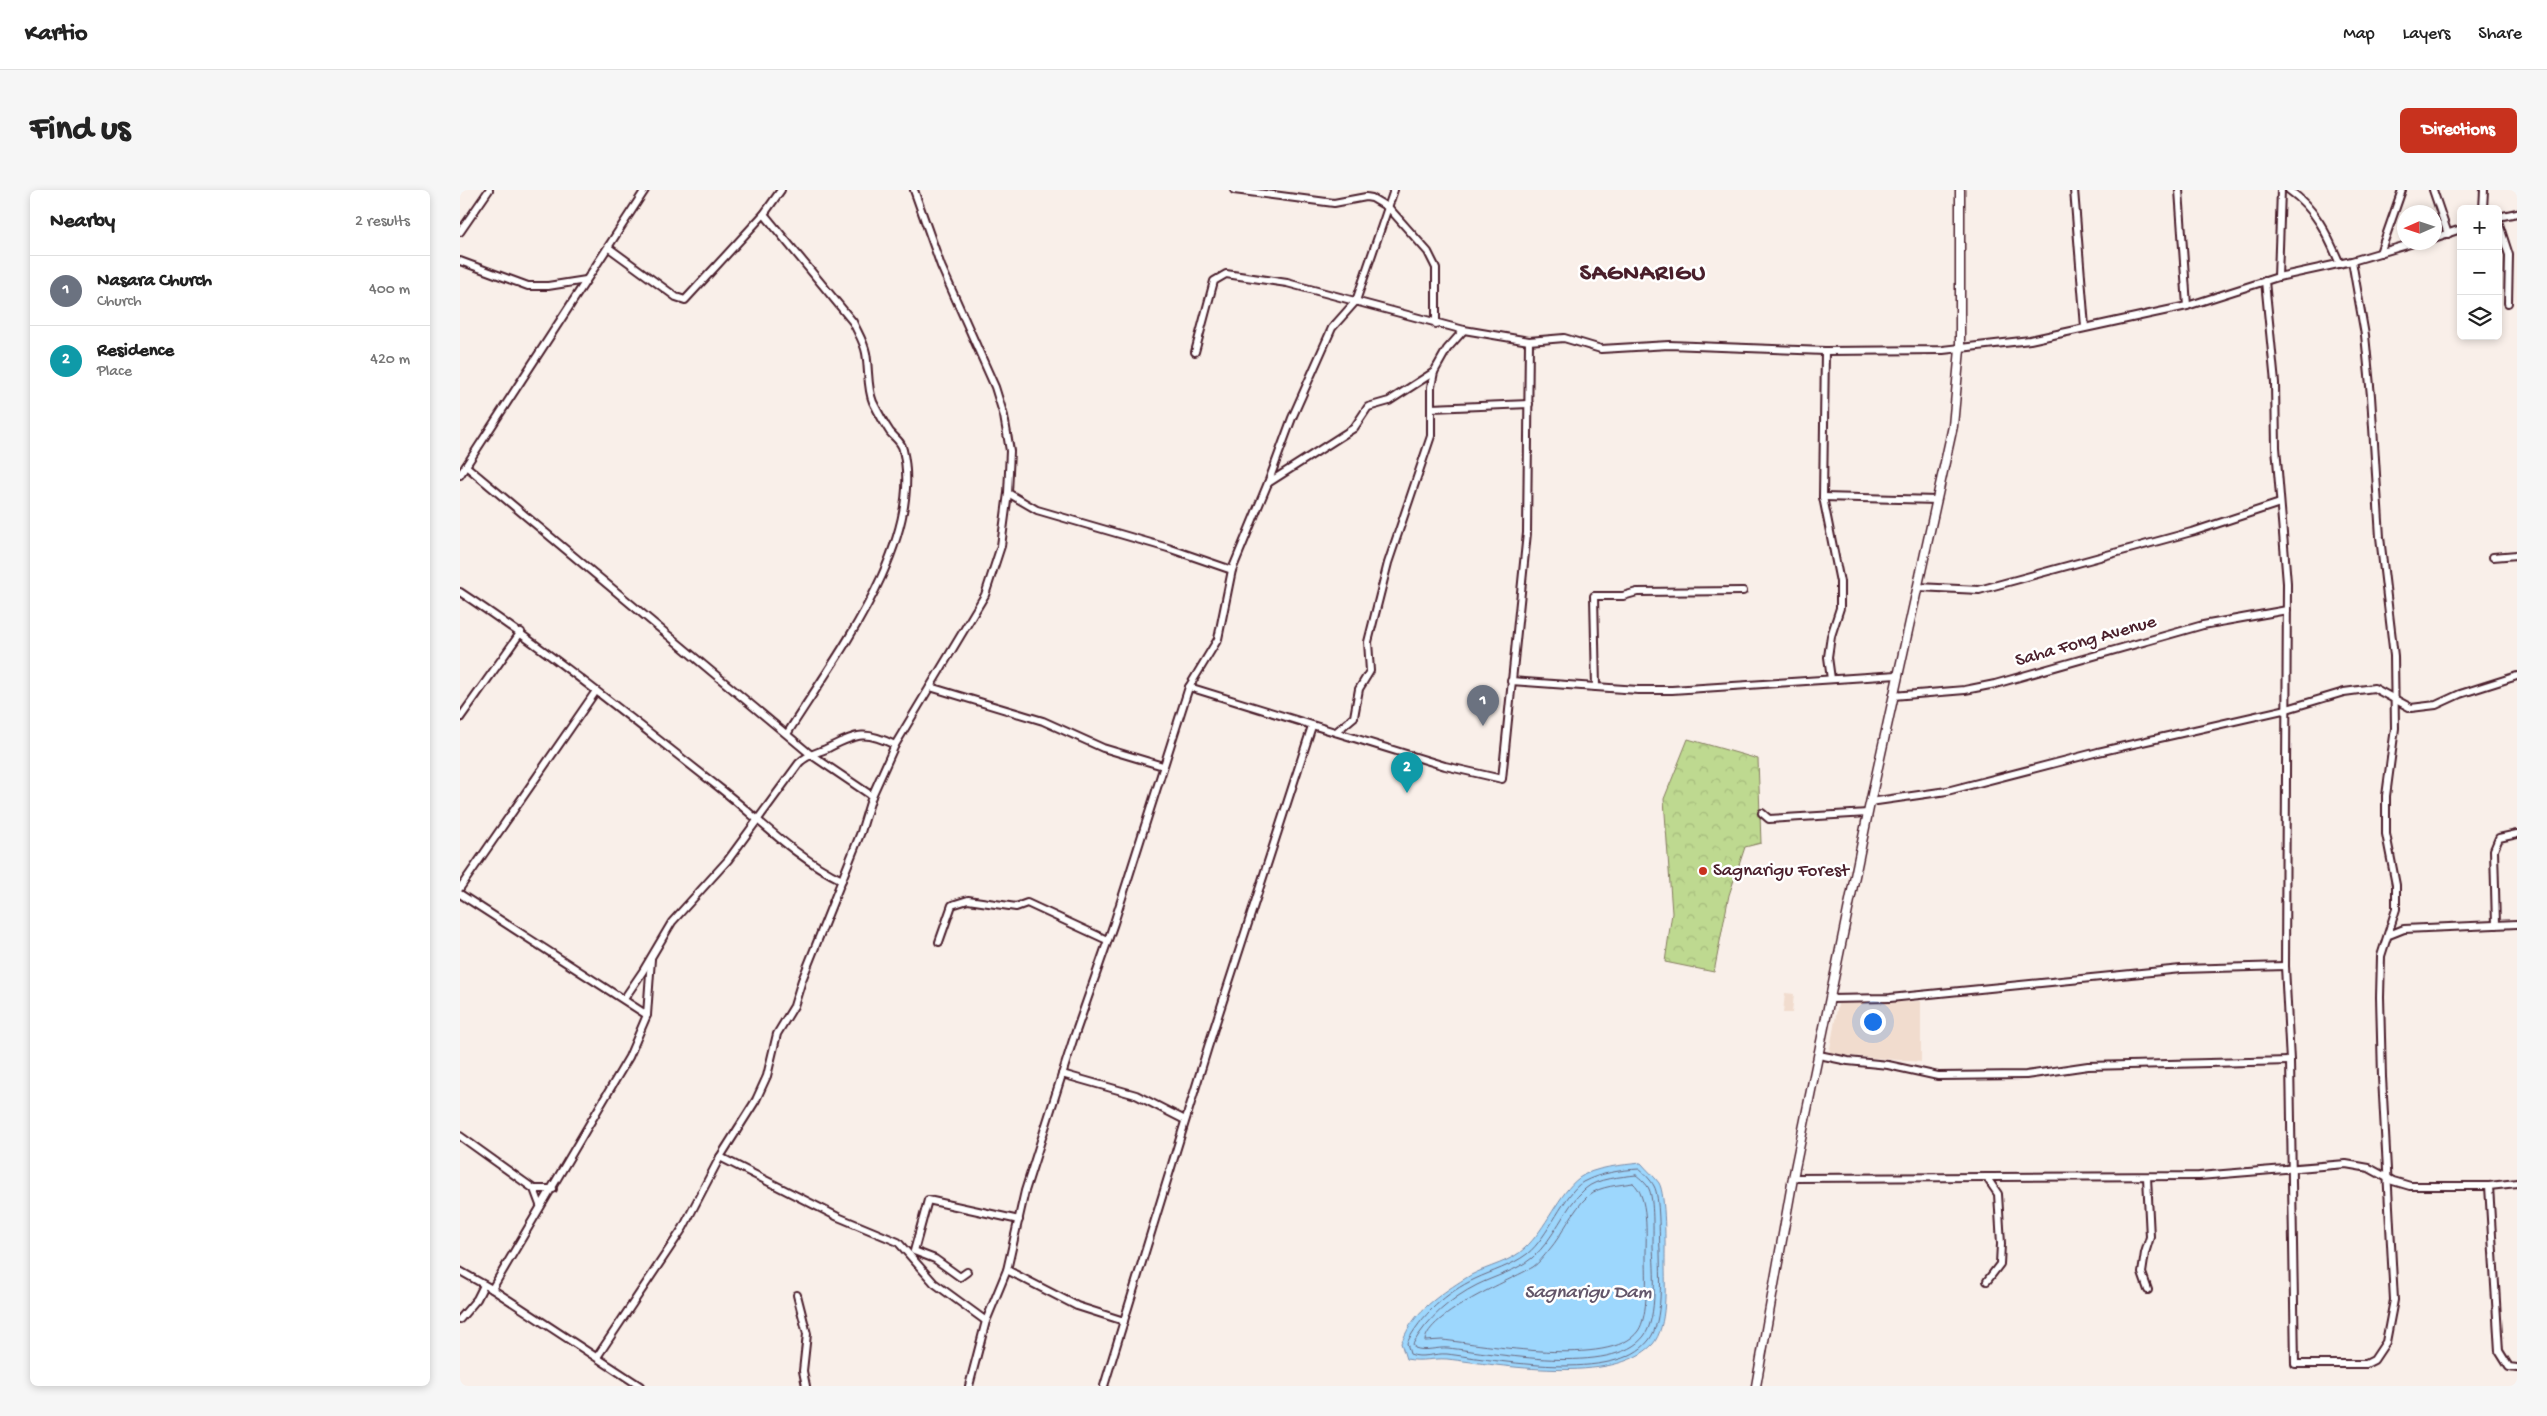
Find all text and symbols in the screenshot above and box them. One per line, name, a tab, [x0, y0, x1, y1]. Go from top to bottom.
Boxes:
text: Kartio	[25, 20, 88, 49]
text: Map	[2343, 24, 2375, 45]
text: Layers	[2403, 24, 2450, 45]
text: Share	[2478, 24, 2522, 45]
button: Directions	[2400, 108, 2517, 153]
text: Find us	[30, 110, 130, 151]
north arrow	[2397, 205, 2442, 250]
map controls	[2457, 205, 2502, 340]
button: +	[2457, 205, 2502, 250]
text: Nearby	[50, 210, 115, 235]
text: 2 results	[355, 213, 410, 232]
button: −	[2457, 250, 2502, 295]
district label: SAGNARIGU	[1580, 260, 1706, 289]
text: Nasara Church	[97, 270, 212, 293]
text: 1	[63, 281, 69, 300]
text: 400 m	[369, 281, 410, 300]
text: Church	[97, 293, 141, 312]
button: layers	[2457, 295, 2502, 340]
text: Residence	[97, 340, 174, 363]
text: 2	[62, 351, 70, 370]
text: 420 m	[370, 351, 410, 370]
text: Place	[97, 363, 132, 382]
street label: Saha Fong Avenue	[2013, 611, 2159, 673]
pin: 1	[1467, 685, 1499, 726]
pin: 2	[1391, 752, 1423, 793]
place label: Sagnarigu Forest	[1713, 860, 1851, 883]
marker: Sagnarigu Forest	[1697, 865, 1709, 877]
your location	[1860, 1009, 1886, 1035]
water label: Sagnarigu Dam	[1524, 1282, 1653, 1305]

